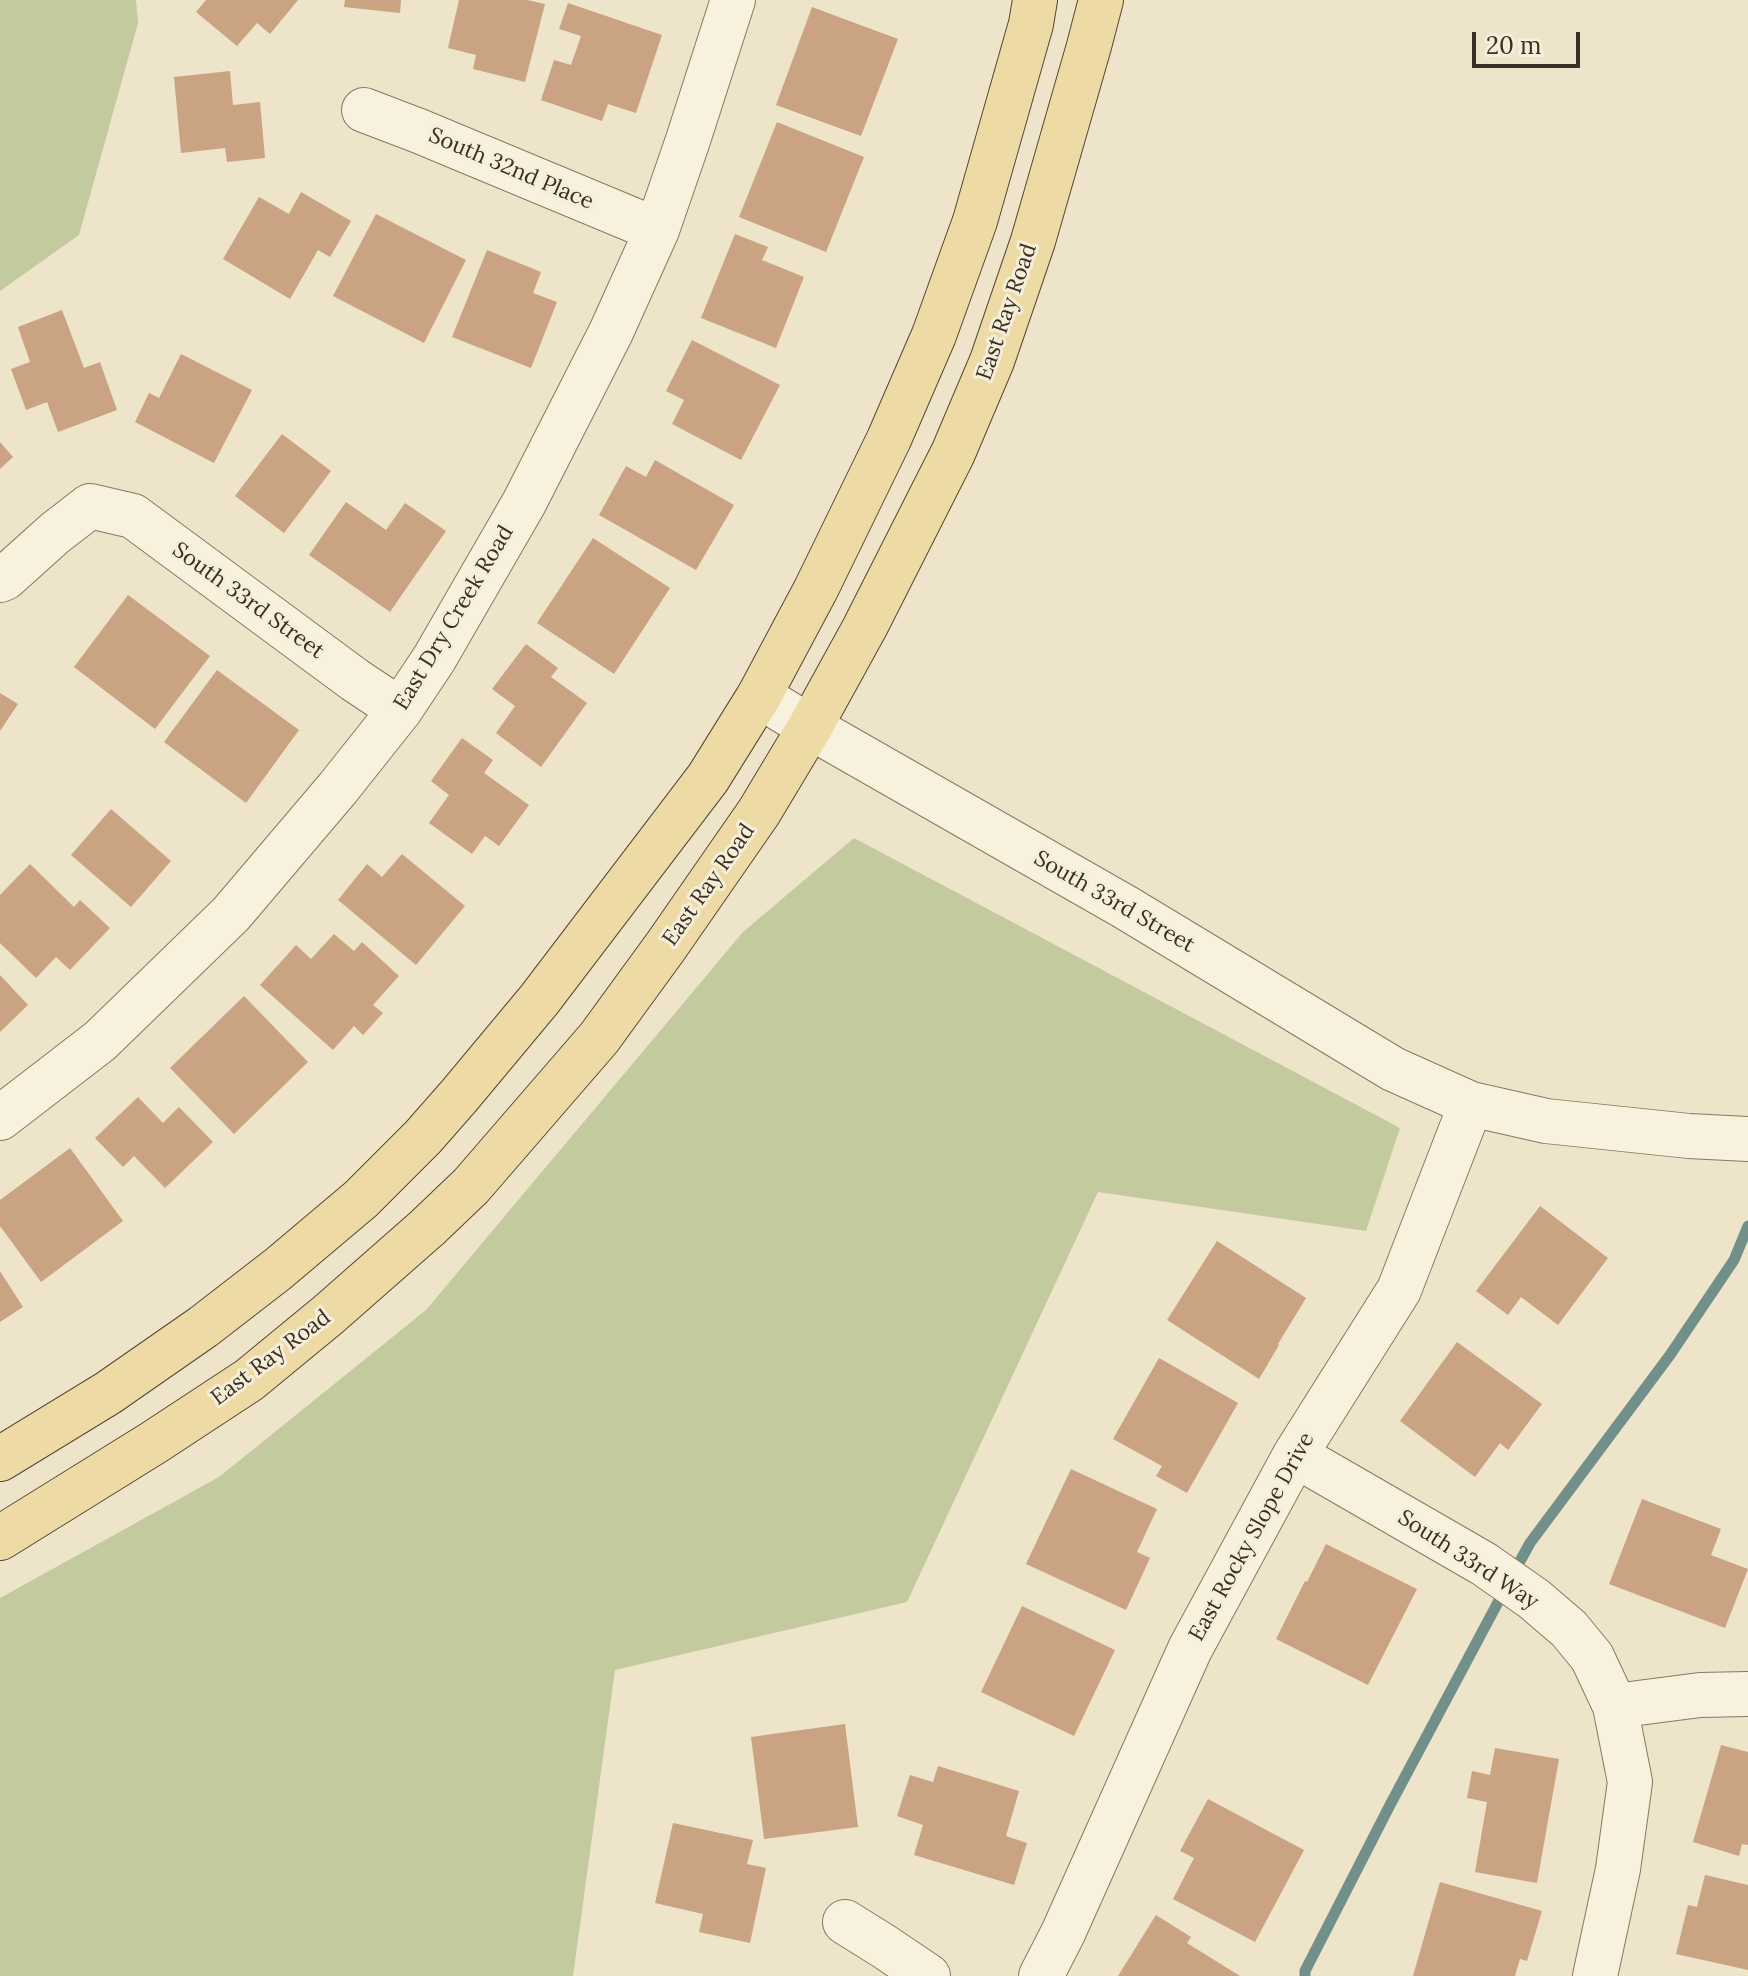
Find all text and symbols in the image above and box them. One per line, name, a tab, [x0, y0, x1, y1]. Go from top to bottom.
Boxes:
scale bar	[1476, 16, 1584, 66]
text: 20 m	[1486, 30, 1542, 61]
street label: South 32nd Place	[425, 122, 597, 216]
street label: East Ray Road	[971, 240, 1043, 384]
street label: East Dry Creek Road	[389, 521, 519, 715]
street label: South 33rd Street	[167, 537, 329, 665]
street label: East Ray Road	[657, 819, 761, 951]
street label: South 33rd Street	[1029, 845, 1199, 959]
street label: East Ray Road	[206, 1304, 336, 1412]
street label: East Rocky Slope Drive	[1184, 1428, 1320, 1646]
street label: South 33rd Way	[1393, 1505, 1543, 1615]

